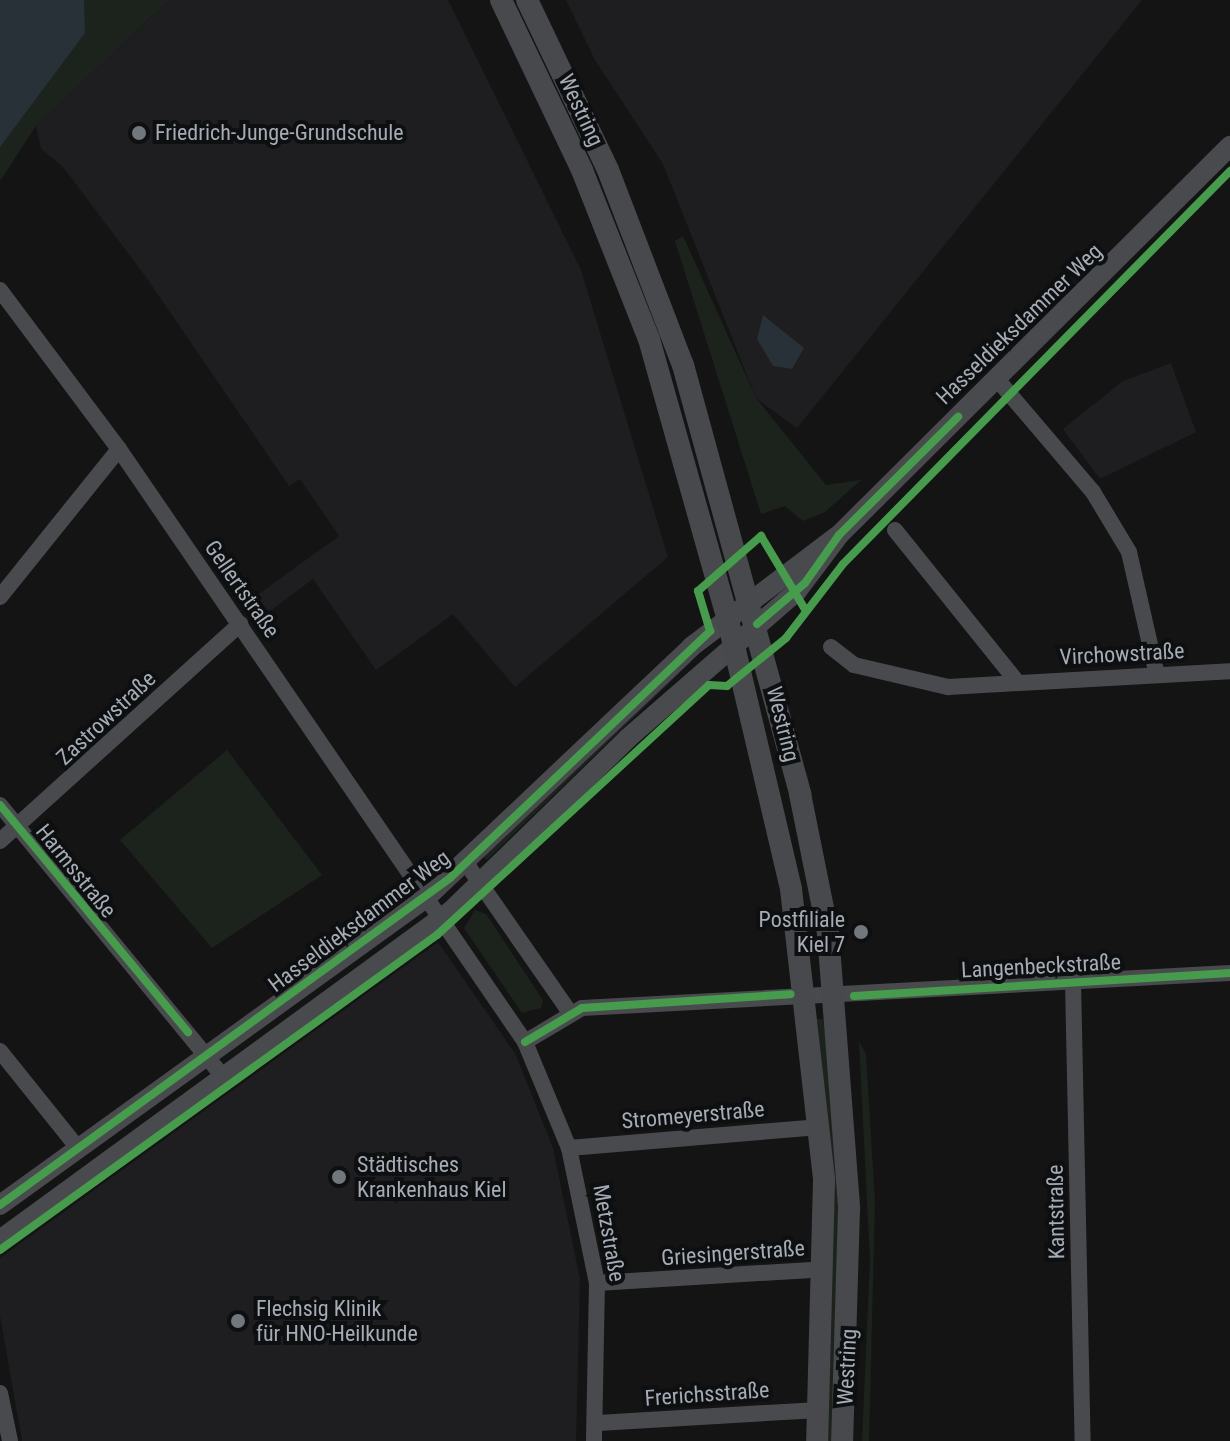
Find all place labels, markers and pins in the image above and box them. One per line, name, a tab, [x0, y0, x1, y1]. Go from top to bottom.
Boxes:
place label: Friedrich-Junge-Grundschule	[155, 120, 404, 146]
marker: Friedrich-Junge-Grundschule	[130, 124, 148, 142]
place label: Postfiliale Kiel 7	[759, 906, 845, 958]
marker: Postfiliale Kiel 7	[852, 923, 870, 941]
place label: Städtisches Krankenhaus Kiel	[357, 1151, 506, 1202]
marker: Städtisches Krankenhaus Kiel	[328, 1166, 350, 1188]
place label: Flechsig Klinik für HNO-Heilkunde	[256, 1295, 418, 1346]
marker: Flechsig Klinik für HNO-Heilkunde	[227, 1310, 249, 1332]

